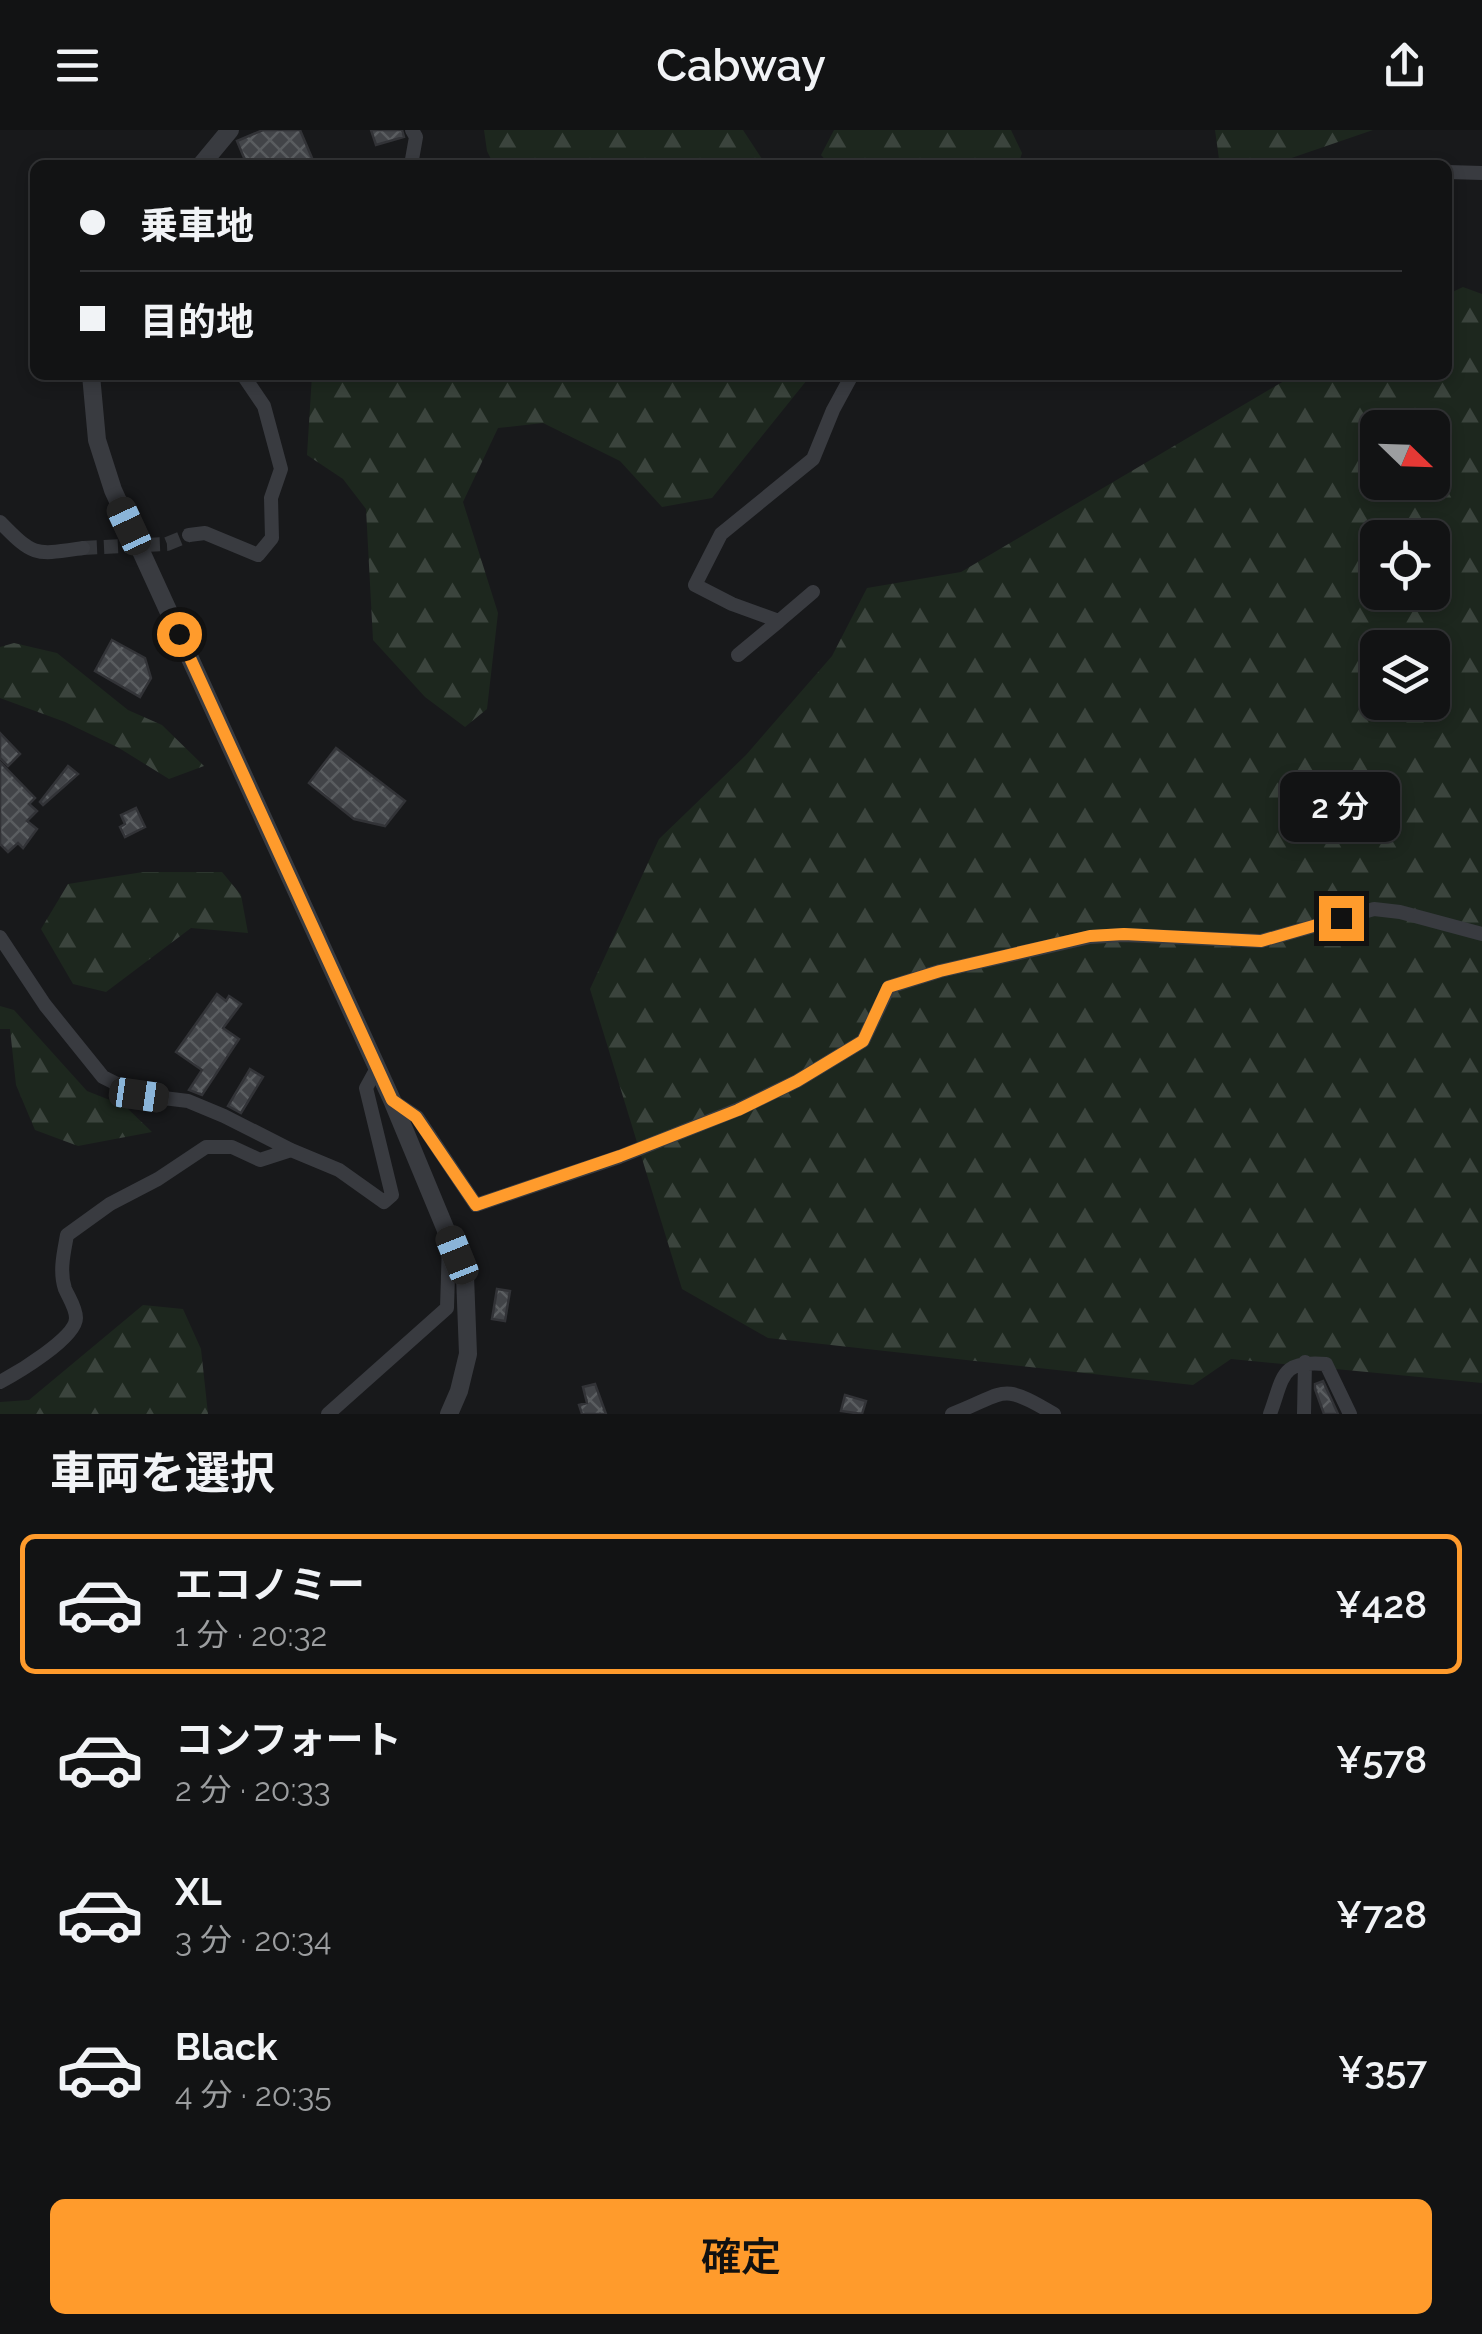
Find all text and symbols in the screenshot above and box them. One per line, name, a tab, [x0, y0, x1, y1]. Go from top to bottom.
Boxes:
icon: menu	[50, 38, 105, 93]
icon: share	[1377, 38, 1432, 93]
text: Cabway	[656, 39, 826, 92]
text: 乗車地	[140, 203, 254, 248]
text: 目的地	[140, 299, 254, 344]
north arrow	[1360, 410, 1450, 500]
map controls	[1360, 410, 1450, 720]
car	[103, 492, 155, 560]
button: locate	[1360, 520, 1450, 610]
route start	[157, 612, 202, 657]
button: layers	[1360, 630, 1450, 720]
callout: 2 分	[1281, 773, 1401, 843]
text: 2 分	[1311, 788, 1369, 825]
route end	[1319, 896, 1364, 941]
car	[107, 1076, 171, 1114]
car	[432, 1222, 482, 1288]
text: 車両を選択	[50, 1447, 275, 1500]
icon: car	[55, 1559, 145, 1649]
text: エコノミー	[175, 1562, 365, 1607]
text: ¥428	[1335, 1582, 1427, 1627]
text: 1 分 · 20:32	[175, 1616, 327, 1653]
icon: car	[55, 1714, 145, 1804]
text: コンフォート	[175, 1717, 402, 1762]
text: ¥578	[1336, 1737, 1427, 1782]
text: 2 分 · 20:33	[175, 1771, 331, 1808]
icon: car	[55, 1869, 145, 1959]
text: XL	[175, 1869, 222, 1914]
text: ¥728	[1336, 1892, 1427, 1937]
text: 3 分 · 20:34	[175, 1921, 331, 1958]
icon: car	[55, 2024, 145, 2114]
text: Black	[175, 2024, 277, 2069]
text: ¥357	[1338, 2047, 1427, 2092]
text: 4 分 · 20:35	[175, 2076, 332, 2113]
button: 確定	[50, 2199, 1432, 2314]

